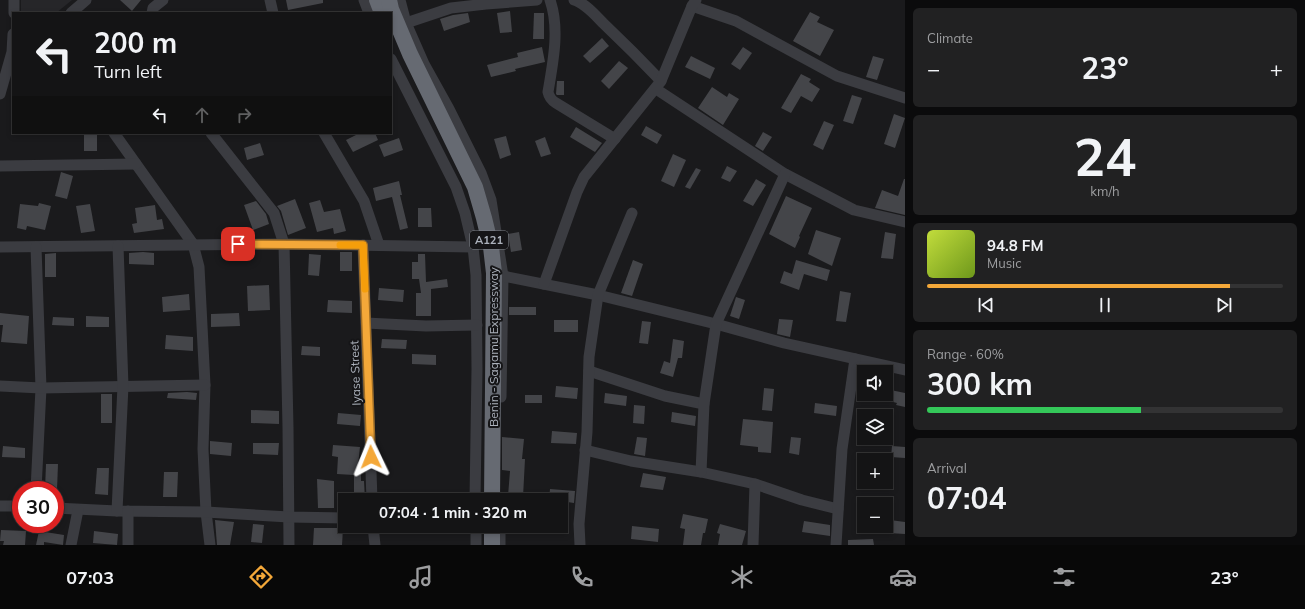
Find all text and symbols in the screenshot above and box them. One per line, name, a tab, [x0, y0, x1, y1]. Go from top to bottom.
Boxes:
text: 200 m	[94, 25, 177, 60]
icon: left	[28, 28, 80, 80]
text: Climate	[927, 30, 973, 46]
text: 23°	[1081, 49, 1129, 87]
text: −	[927, 55, 940, 83]
text: +	[1270, 55, 1283, 83]
text: Turn left	[94, 60, 162, 83]
icon: left	[149, 104, 171, 126]
icon: ahead	[191, 104, 213, 126]
icon: right	[233, 104, 255, 126]
text: 24	[1074, 124, 1136, 189]
text: km/h	[1090, 183, 1120, 199]
pin	[221, 227, 255, 261]
road number: A121	[470, 231, 508, 249]
icon: arrive	[227, 233, 249, 255]
text: 94.8 FM	[987, 236, 1043, 255]
text: Music	[987, 255, 1022, 271]
street label: Benin - Sagamu Expressway	[486, 266, 501, 427]
icon: previous	[975, 294, 997, 316]
icon: pause	[1094, 294, 1116, 316]
icon: next	[1213, 294, 1235, 316]
street label: Iyase Street	[346, 340, 364, 406]
text: Range · 60%	[927, 346, 1004, 362]
map controls	[857, 365, 893, 533]
button: sound	[857, 365, 893, 401]
text: 300 km	[927, 365, 1033, 403]
button: layers	[857, 409, 893, 445]
position arrow	[350, 436, 392, 478]
button: +	[857, 453, 893, 489]
text: Arrival	[927, 460, 967, 476]
text: 07:04	[927, 479, 1006, 517]
speed limit sign: 30	[12, 481, 64, 533]
button: −	[857, 497, 893, 533]
text: 07:04 · 1 min · 320 m	[379, 503, 527, 522]
icon: directions	[247, 563, 275, 591]
icon: music	[407, 563, 435, 591]
icon: phone	[568, 563, 596, 591]
icon: climate	[728, 563, 756, 591]
icon: car	[889, 563, 917, 591]
icon: filters	[1050, 563, 1078, 591]
text: 07:03	[66, 566, 114, 589]
text: 23°	[1210, 566, 1239, 589]

